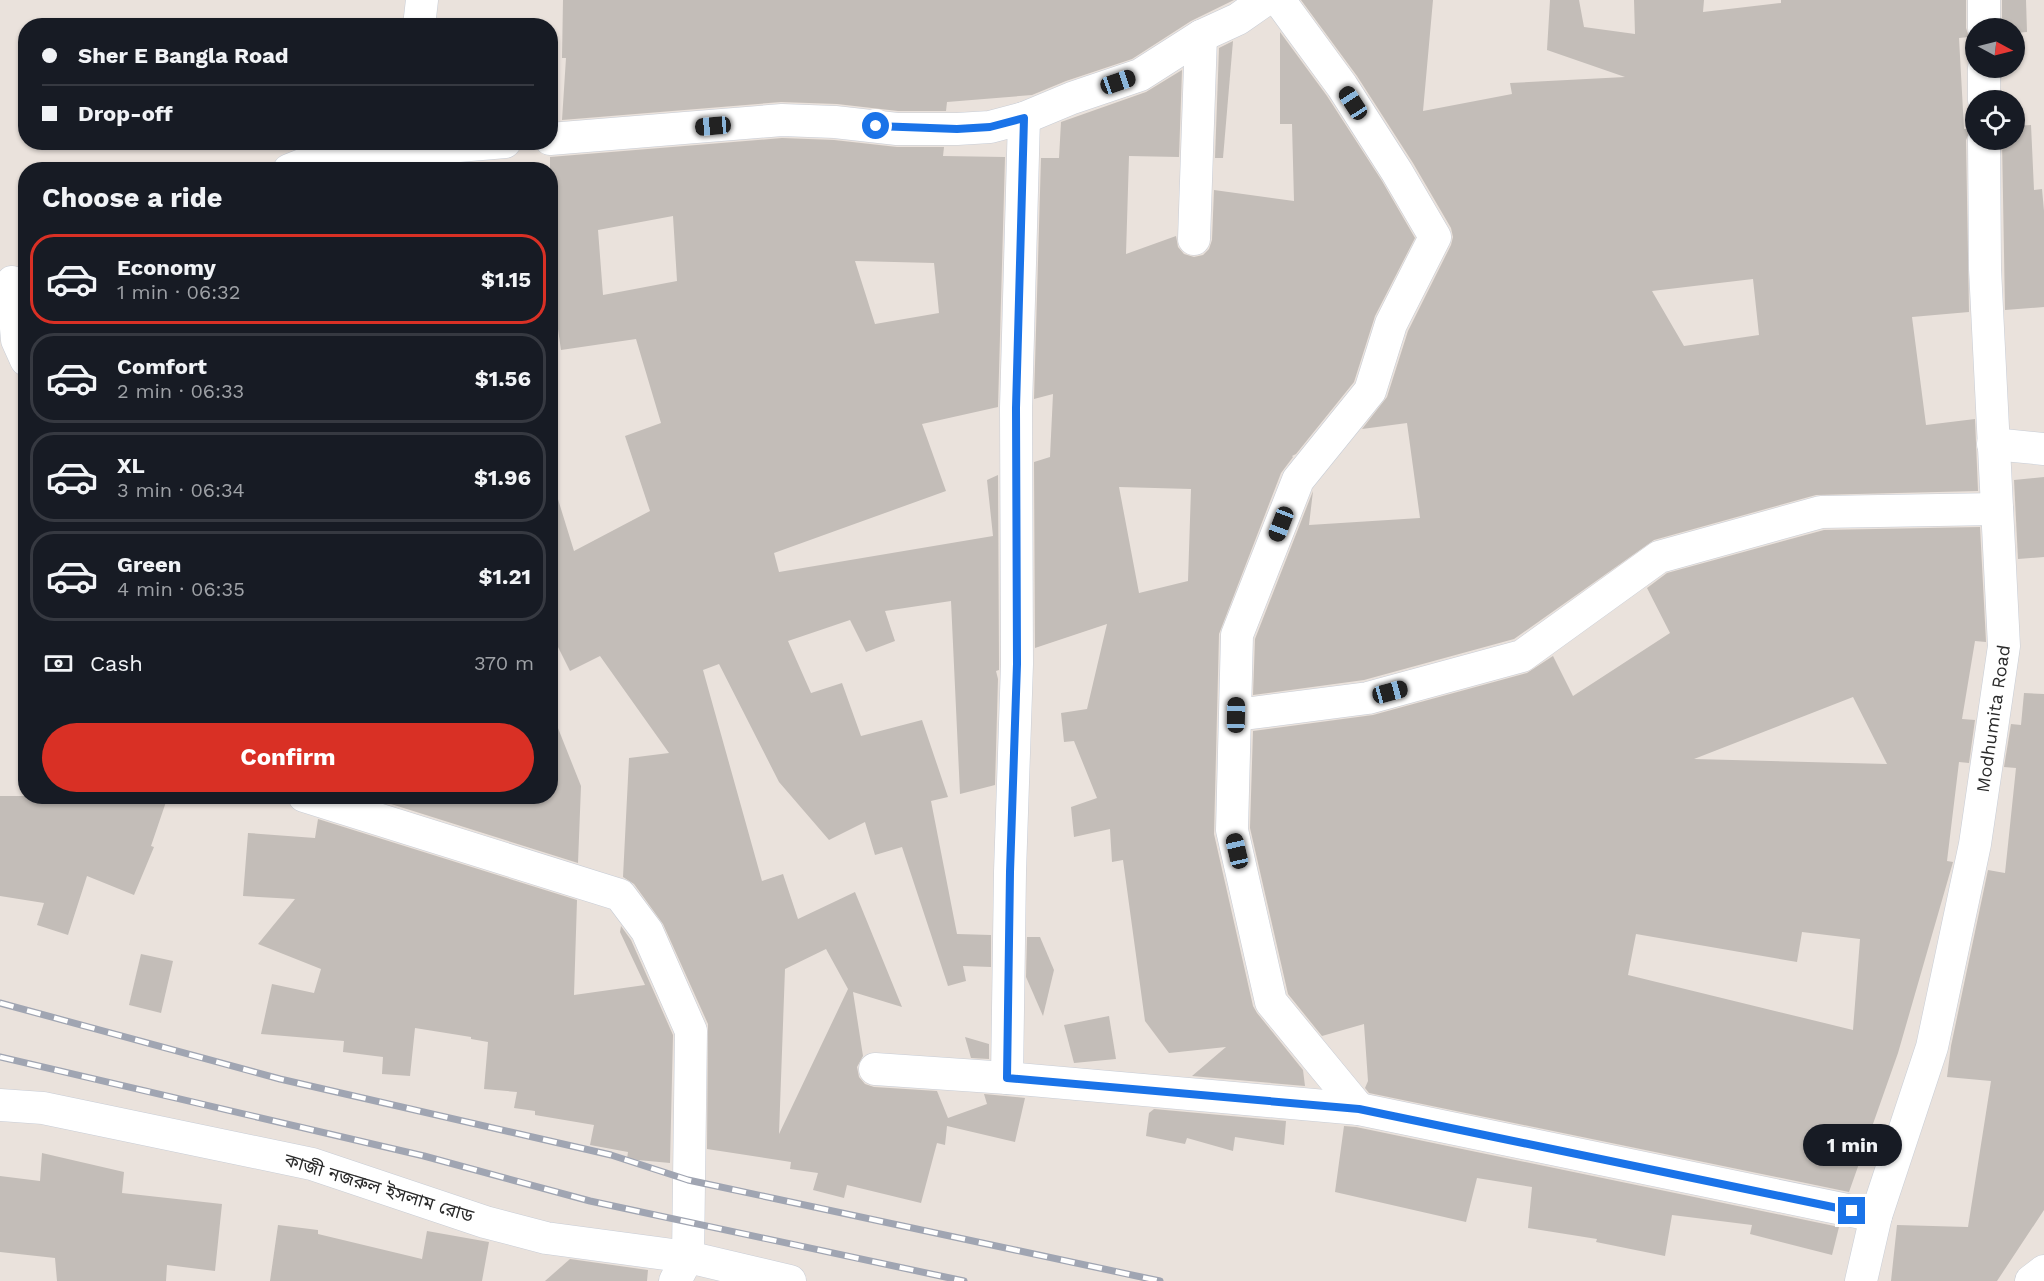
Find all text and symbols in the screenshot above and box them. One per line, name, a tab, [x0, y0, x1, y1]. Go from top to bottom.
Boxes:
north arrow	[1965, 18, 2025, 78]
map controls	[1965, 18, 2025, 150]
text: Sher E Bangla Road	[78, 43, 289, 68]
car	[1098, 68, 1138, 96]
car	[1336, 83, 1370, 123]
button: locate	[1965, 90, 2025, 150]
text: Drop-off	[78, 101, 173, 126]
route start	[862, 112, 889, 139]
car	[694, 115, 732, 137]
text: Choose a ride	[42, 182, 222, 214]
icon: car	[45, 252, 99, 306]
text: Economy	[117, 255, 216, 280]
text: $1.15	[481, 267, 531, 292]
text: 1 min · 06:32	[117, 280, 240, 304]
icon: car	[45, 351, 99, 405]
text: Comfort	[117, 354, 207, 379]
text: $1.56	[475, 366, 531, 391]
text: 2 min · 06:33	[117, 379, 244, 403]
icon: car	[45, 450, 99, 504]
text: XL	[117, 453, 145, 478]
text: $1.96	[474, 465, 531, 490]
text: 3 min · 06:34	[117, 478, 245, 502]
car	[1266, 504, 1296, 544]
icon: car	[45, 549, 99, 603]
text: Green	[117, 552, 181, 577]
text: $1.21	[478, 564, 531, 589]
text: 4 min · 06:35	[117, 577, 245, 601]
street label: Modhumita Road	[1972, 643, 2014, 794]
icon: cash	[42, 647, 75, 680]
text: Cash	[90, 651, 143, 676]
text: 370 m	[474, 651, 534, 675]
car	[1370, 679, 1410, 705]
car	[1227, 697, 1245, 733]
button: Confirm	[42, 723, 534, 792]
car	[1224, 831, 1250, 871]
callout: 1 min	[1802, 1124, 1902, 1166]
text: 1 min	[1827, 1133, 1878, 1157]
street label: কাজী নজরুল ইসলাম রোড	[281, 1148, 476, 1226]
route end	[1838, 1197, 1865, 1224]

